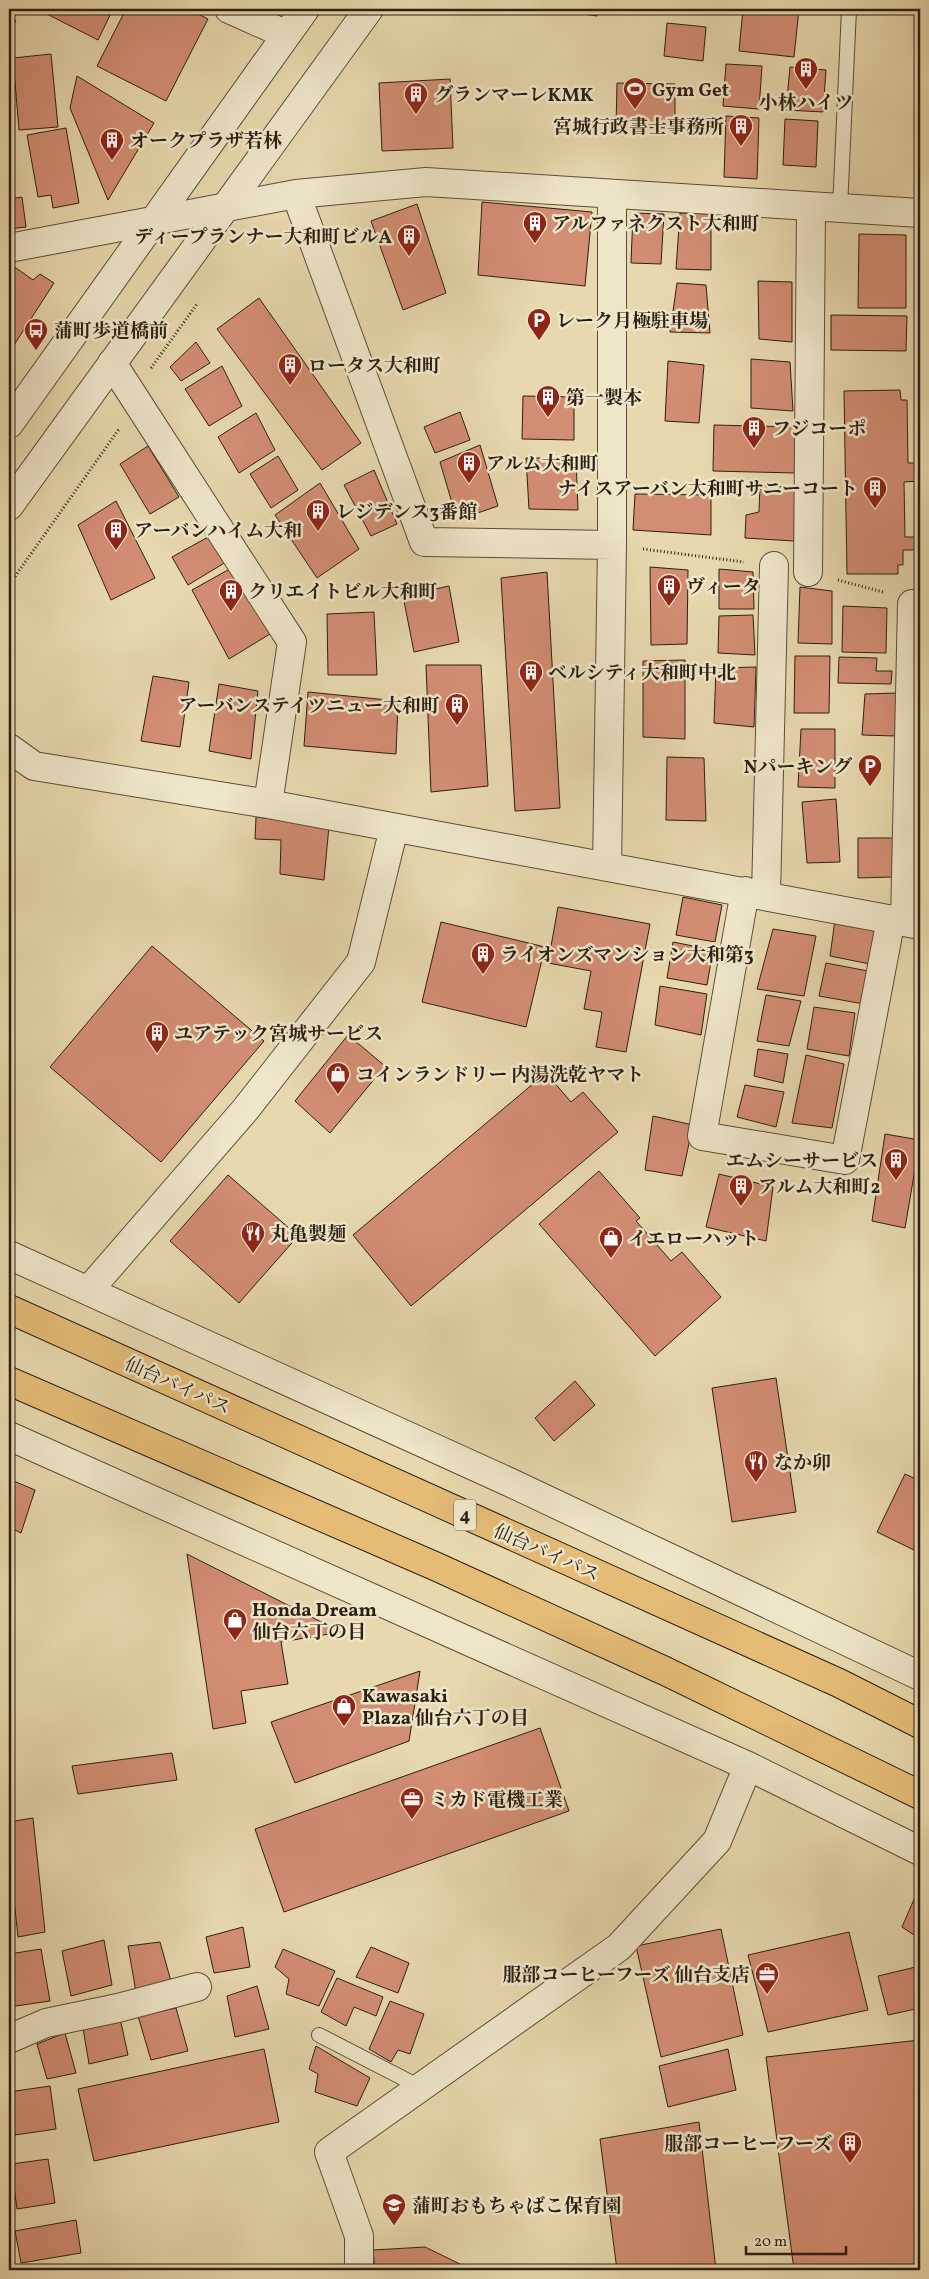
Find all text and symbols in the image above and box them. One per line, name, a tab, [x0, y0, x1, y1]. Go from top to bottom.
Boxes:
building icon: 小林ハイツ	[793, 56, 819, 90]
sports icon: Gym Get	[622, 76, 648, 110]
place label: Gym Get	[652, 78, 729, 104]
building icon: グランマーレKMK	[403, 81, 429, 115]
place label: グランマーレKMK	[434, 83, 594, 109]
place label: 小林ハイツ	[758, 91, 854, 117]
building icon: 宮城行政書士事務所	[728, 113, 754, 147]
place label: 宮城行政書士事務所	[553, 115, 724, 141]
building icon: オークプラザ若林	[99, 127, 125, 161]
place label: オークプラザ若林	[130, 129, 282, 155]
building icon: アルファネクスト大和町	[522, 210, 548, 244]
place label: アルファネクスト大和町	[552, 212, 760, 238]
building icon: ディープランナー大和町ビルA	[396, 223, 422, 257]
place label: ディープランナー大和町ビルA	[134, 225, 392, 251]
parking icon: レーク月極駐車場	[526, 307, 552, 341]
place label: レーク月極駐車場	[556, 309, 708, 335]
bus stop icon: 蒲町歩道橋前	[23, 317, 49, 351]
place label: 蒲町歩道橋前	[54, 319, 168, 345]
building icon: ロータス大和町	[277, 352, 303, 386]
place label: ロータス大和町	[308, 354, 441, 380]
building icon: 第一製本	[535, 384, 561, 418]
place label: 第一製本	[566, 386, 642, 412]
building icon: フジコーポ	[741, 415, 767, 449]
place label: フジコーポ	[772, 417, 866, 443]
building icon: アルム大和町	[456, 450, 482, 484]
place label: アルム大和町	[486, 452, 598, 478]
building icon: ナイスアーバン大和町サニーコート	[862, 475, 888, 509]
place label: ナイスアーバン大和町サニーコート	[558, 477, 858, 503]
building icon: レジデンス3番館	[305, 498, 331, 532]
place label: レジデンス3番館	[336, 500, 477, 526]
building icon: アーバンハイム大和	[103, 517, 129, 551]
place label: アーバンハイム大和	[134, 519, 302, 545]
building icon: ヴィータ	[656, 573, 682, 607]
place label: ヴィータ	[686, 575, 761, 601]
building icon: クリエイトビル大和町	[218, 578, 244, 612]
place label: クリエイトビル大和町	[248, 580, 438, 606]
building icon: ベルシティ大和町中北	[518, 659, 544, 693]
place label: ベルシティ大和町中北	[548, 661, 736, 687]
building icon: アーバンステイツニュー大和町	[444, 692, 470, 726]
place label: アーバンステイツニュー大和町	[178, 694, 440, 720]
parking icon: Nパーキング	[857, 753, 883, 787]
place label: Nパーキング	[744, 755, 853, 781]
building icon: ライオンズマンション大和第3	[470, 941, 496, 975]
place label: ライオンズマンション大和第3	[500, 943, 754, 969]
building icon: ユアテック宮城サービス	[144, 1020, 170, 1054]
place label: ユアテック宮城サービス	[174, 1022, 383, 1048]
shop icon: コインランドリー 内湯洗乾ヤマト	[325, 1061, 351, 1095]
place label: コインランドリー 内湯洗乾ヤマト	[356, 1063, 644, 1089]
building icon: エムシーサービス	[883, 1147, 909, 1181]
place label: エムシーサービス	[726, 1149, 878, 1175]
building icon: アルム大和町2	[728, 1173, 754, 1207]
place label: アルム大和町2	[758, 1175, 880, 1201]
restaurant icon: 丸亀製麺	[240, 1220, 266, 1254]
place label: 丸亀製麺	[270, 1222, 346, 1248]
shop icon: イエローハット	[598, 1225, 624, 1259]
place label: イエローハット	[628, 1227, 759, 1253]
street label: 仙台バイパス	[120, 1352, 234, 1422]
restaurant icon: なか卯	[743, 1449, 769, 1483]
place label: なか卯	[774, 1451, 831, 1477]
road number: 4	[454, 1500, 476, 1530]
street label: 仙台バイパス	[489, 1519, 603, 1589]
place label: Honda Dream 仙台六丁の目	[252, 1598, 377, 1646]
shop icon: Honda Dream 仙台六丁の目	[222, 1607, 248, 1641]
place label: Kawasaki Plaza 仙台六丁の目	[362, 1684, 529, 1732]
shop icon: Kawasaki Plaza 仙台六丁の目	[331, 1693, 357, 1727]
office icon: ミカド電機工業	[399, 1786, 425, 1820]
place label: ミカド電機工業	[430, 1788, 563, 1814]
office icon: 服部コーヒーフーズ 仙台支店	[754, 1961, 780, 1995]
place label: 服部コーヒーフーズ 仙台支店	[502, 1963, 750, 1989]
building icon: 服部コーヒーフーズ	[837, 2130, 863, 2164]
place label: 服部コーヒーフーズ	[664, 2132, 832, 2158]
school or university icon: 蒲町おもちゃばこ保育園	[381, 2192, 407, 2226]
place label: 蒲町おもちゃばこ保育園	[412, 2194, 621, 2220]
scale bar	[746, 2224, 846, 2256]
text: 20 m	[754, 2232, 787, 2253]

